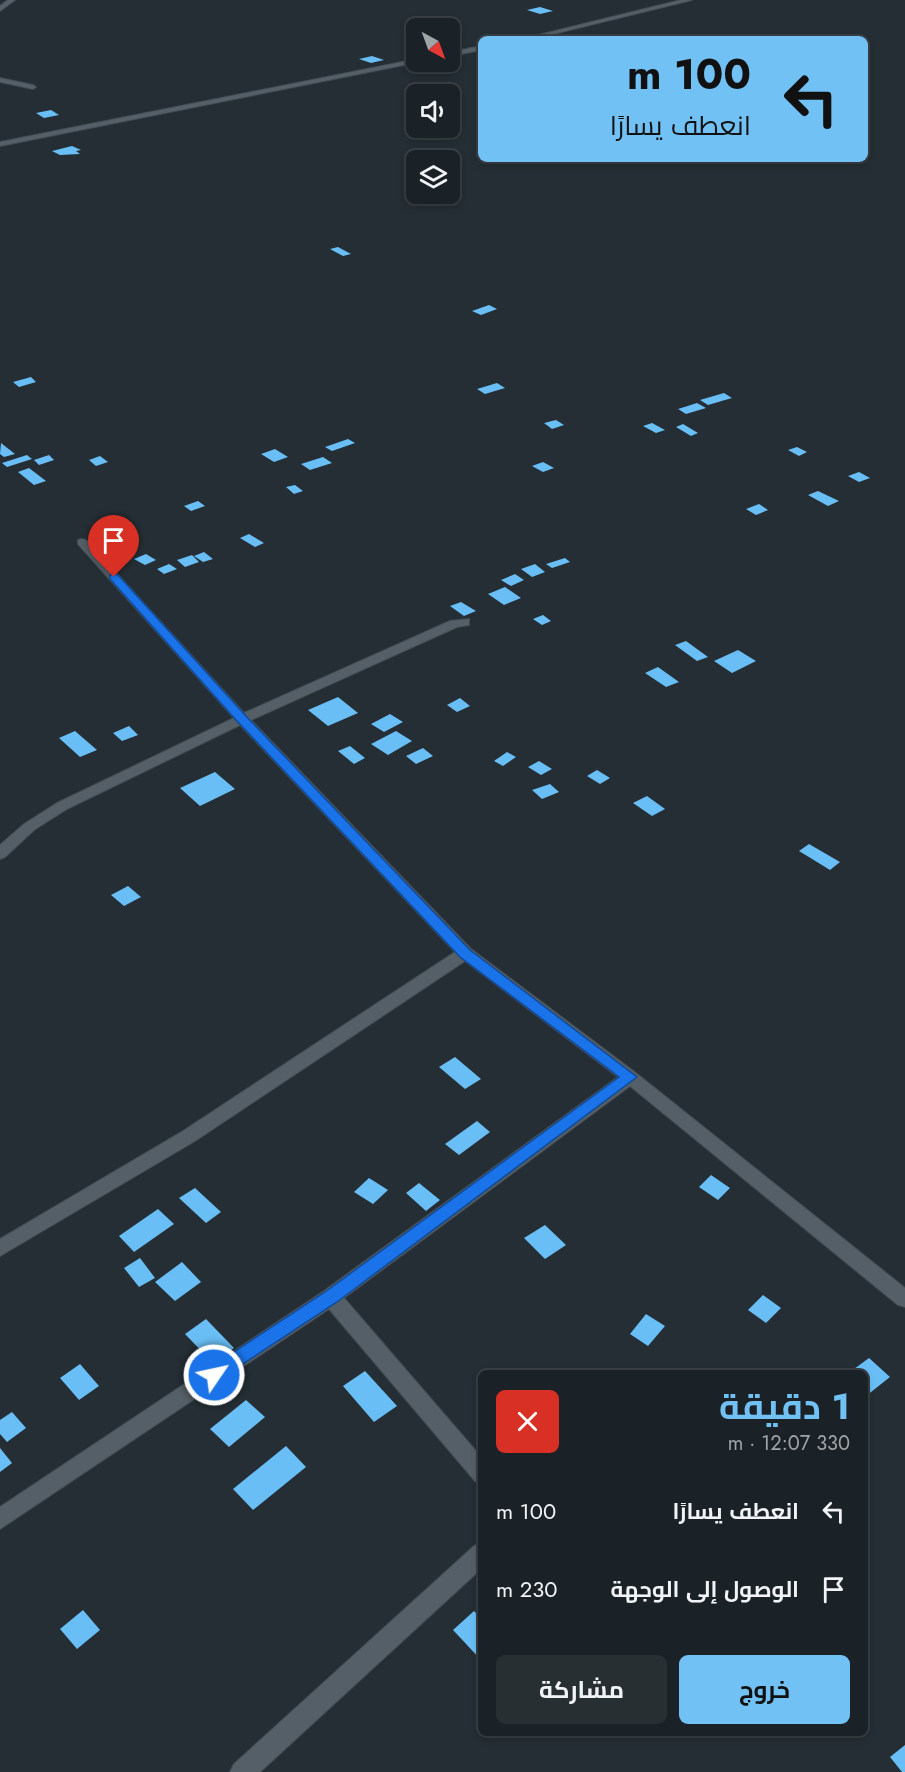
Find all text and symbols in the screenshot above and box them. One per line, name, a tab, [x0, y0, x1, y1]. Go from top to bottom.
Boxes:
north arrow	[406, 18, 460, 72]
map controls	[406, 18, 460, 204]
text: 100 m	[627, 44, 751, 105]
icon: left	[772, 60, 850, 138]
button: sound	[406, 84, 460, 138]
text: انعطف يسارًا	[610, 106, 751, 145]
button: layers	[406, 150, 460, 204]
pin	[88, 515, 139, 577]
icon: arrive	[97, 524, 130, 557]
position arrow	[182, 1343, 246, 1407]
text: 1 دقيقة	[719, 1380, 850, 1432]
button: close	[496, 1390, 559, 1453]
text: 330 m · 12:07	[728, 1429, 850, 1458]
text: 100 m	[496, 1495, 556, 1527]
text: انعطف يسارًا	[672, 1495, 799, 1527]
icon: left	[817, 1495, 850, 1528]
text: 230 m	[496, 1573, 558, 1605]
text: الوصول إلى الوجهة	[611, 1573, 799, 1605]
icon: arrive	[817, 1573, 850, 1606]
button: مشاركة	[496, 1655, 667, 1724]
button: خروج	[679, 1655, 850, 1724]

